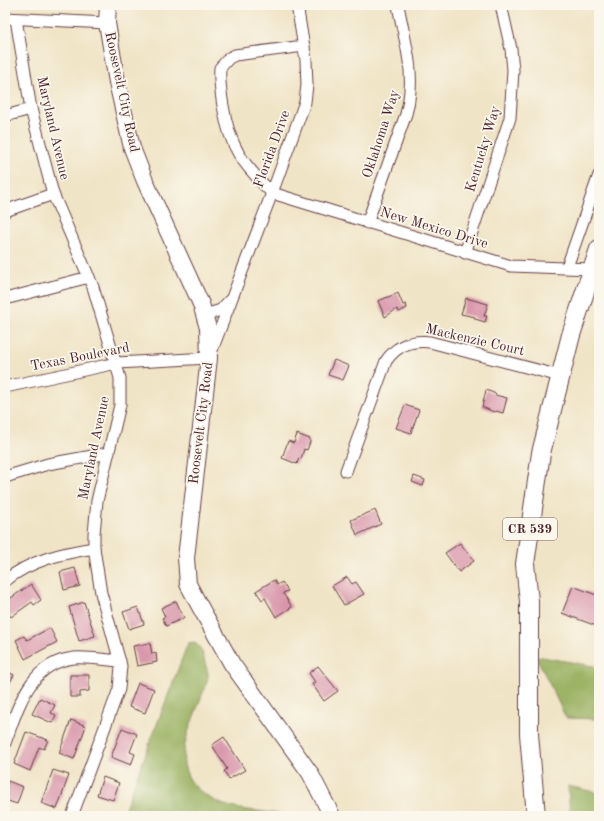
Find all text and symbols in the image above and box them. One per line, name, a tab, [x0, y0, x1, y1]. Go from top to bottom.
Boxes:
street label: Roosevelt City Road	[102, 30, 142, 154]
street label: Maryland Avenue	[34, 75, 72, 181]
street label: Oklahoma Way	[360, 87, 402, 180]
street label: Kentucky Way	[463, 104, 503, 194]
street label: Florida Drive	[251, 108, 293, 190]
street label: New Mexico Drive	[378, 205, 490, 251]
street label: Mackenzie Court	[424, 322, 526, 358]
street label: Texas Boulevard	[29, 341, 131, 373]
street label: Roosevelt City Road	[187, 361, 215, 485]
street label: Maryland Avenue	[76, 395, 112, 501]
road number: CR 539	[503, 518, 557, 540]

